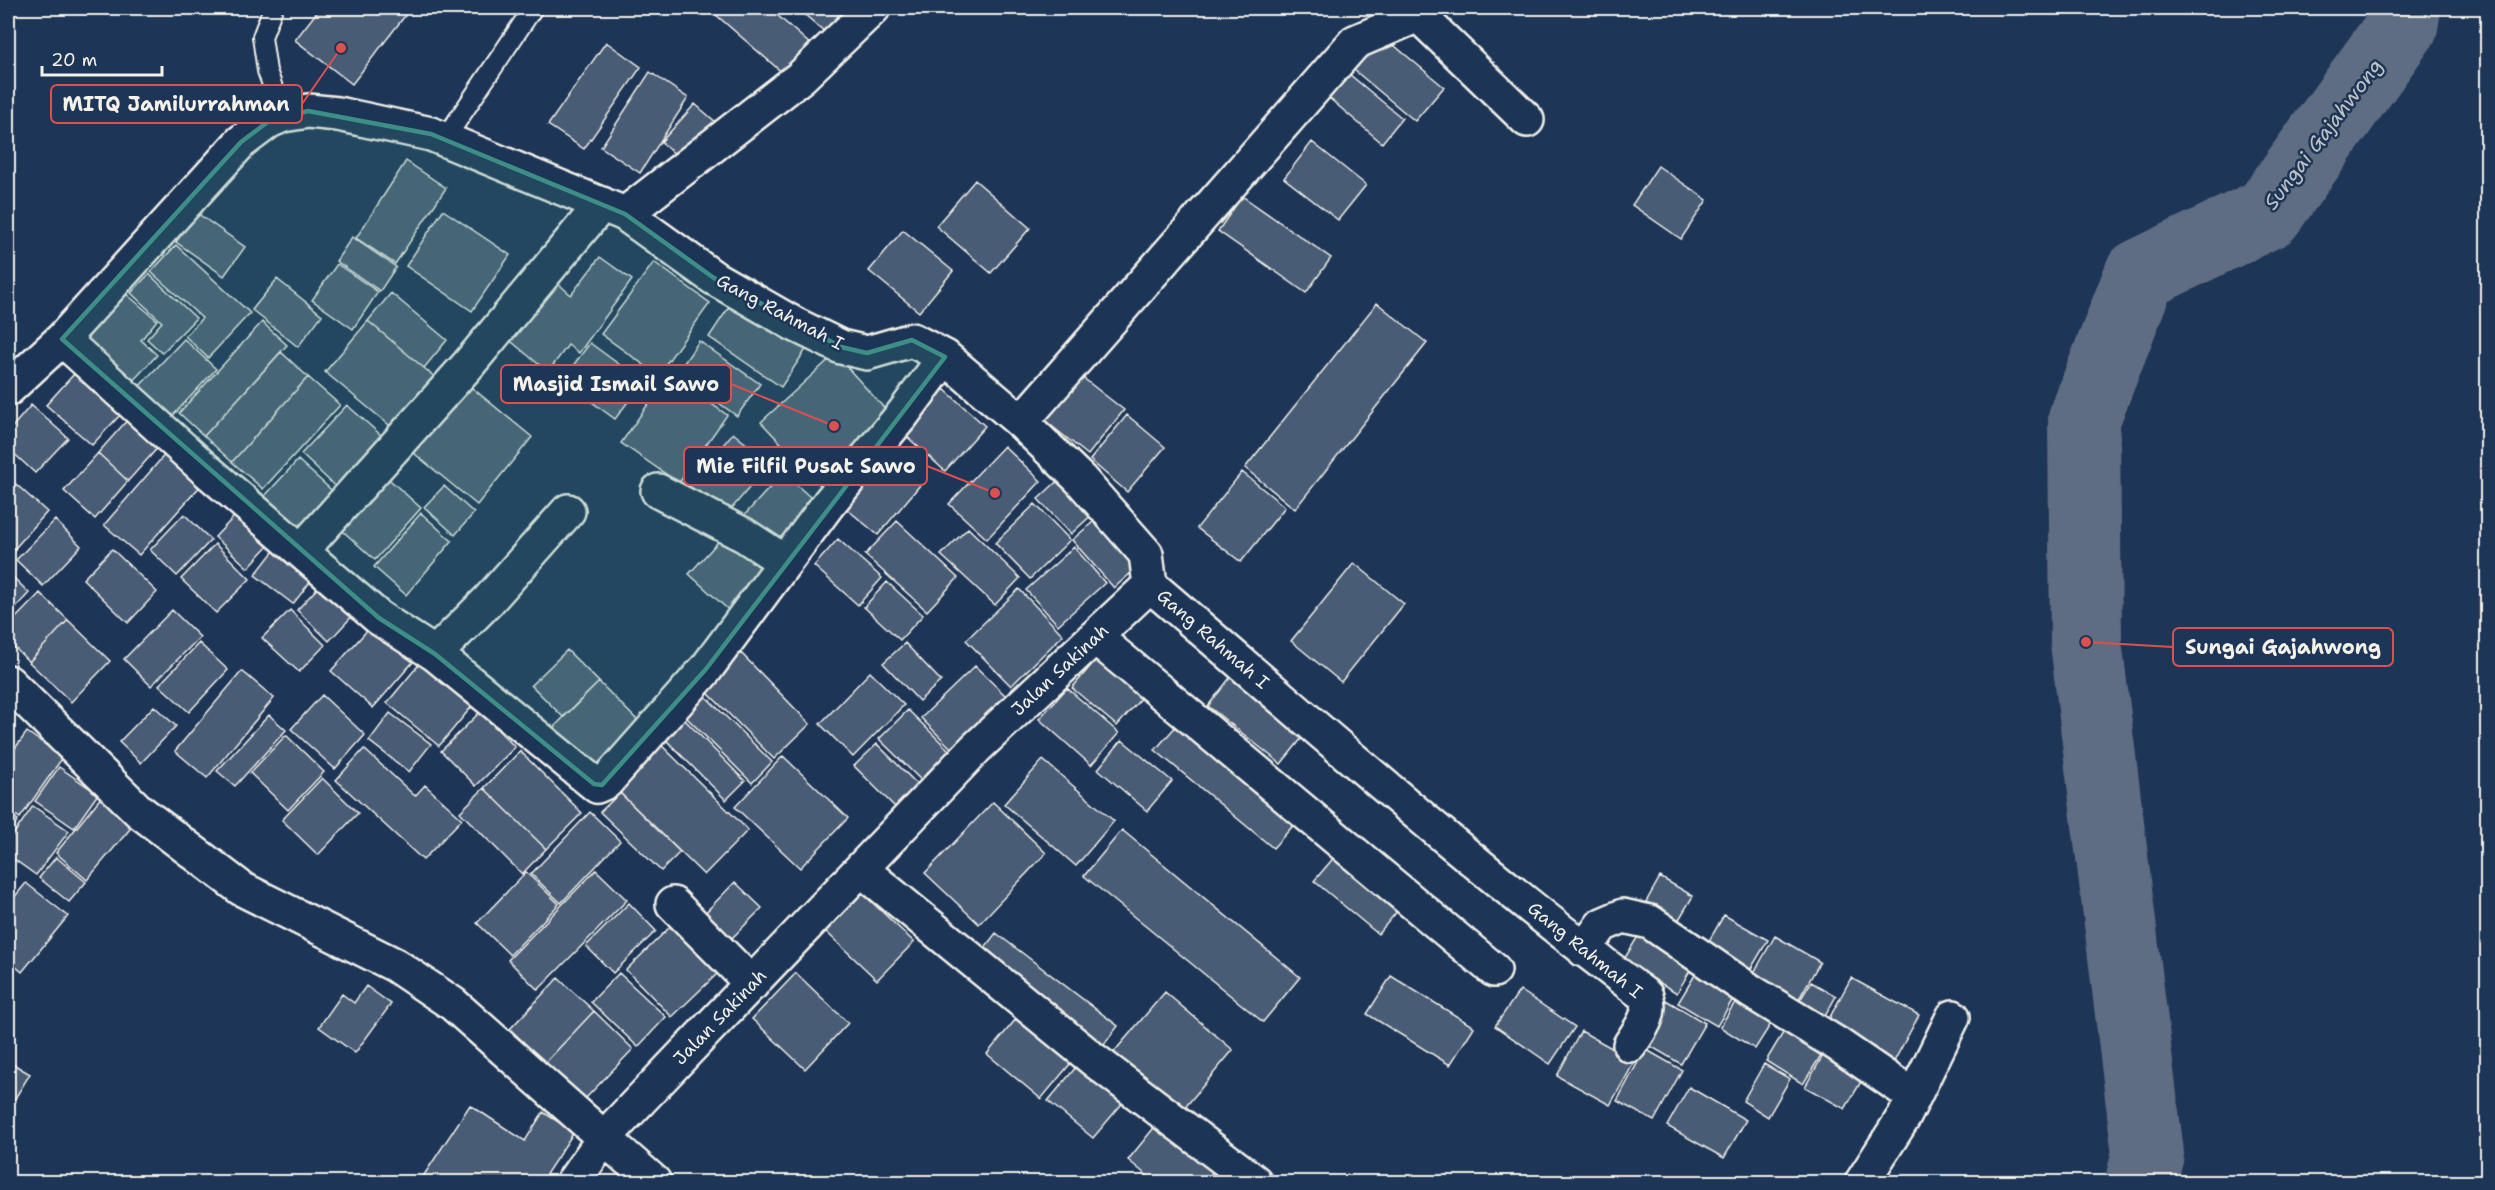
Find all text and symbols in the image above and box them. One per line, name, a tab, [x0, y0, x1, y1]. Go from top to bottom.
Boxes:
scale bar	[42, 39, 162, 77]
text: 20 m	[51, 48, 97, 72]
water label: Sungai Gajahwong	[2258, 53, 2388, 215]
callout: MITQ Jamilurrahman	[51, 85, 302, 123]
text: MITQ Jamilurrahman	[62, 91, 290, 117]
street label: Gang Rahmah I	[712, 268, 848, 356]
callout: Masjid Ismail Sawo	[501, 365, 731, 403]
text: Masjid Ismail Sawo	[513, 371, 719, 397]
callout: Mie Filfil Pusat Sawo	[684, 447, 927, 485]
text: Mie Filfil Pusat Sawo	[696, 453, 916, 479]
street label: Gang Rahmah I	[1152, 584, 1274, 694]
street label: Jalan Sakinah	[1006, 619, 1114, 721]
callout: Sungai Gajahwong	[2173, 628, 2393, 666]
text: Sungai Gajahwong	[2185, 634, 2381, 660]
street label: Gang Rahmah I	[1523, 896, 1647, 1004]
street label: Jalan Sakinah	[668, 964, 772, 1070]

